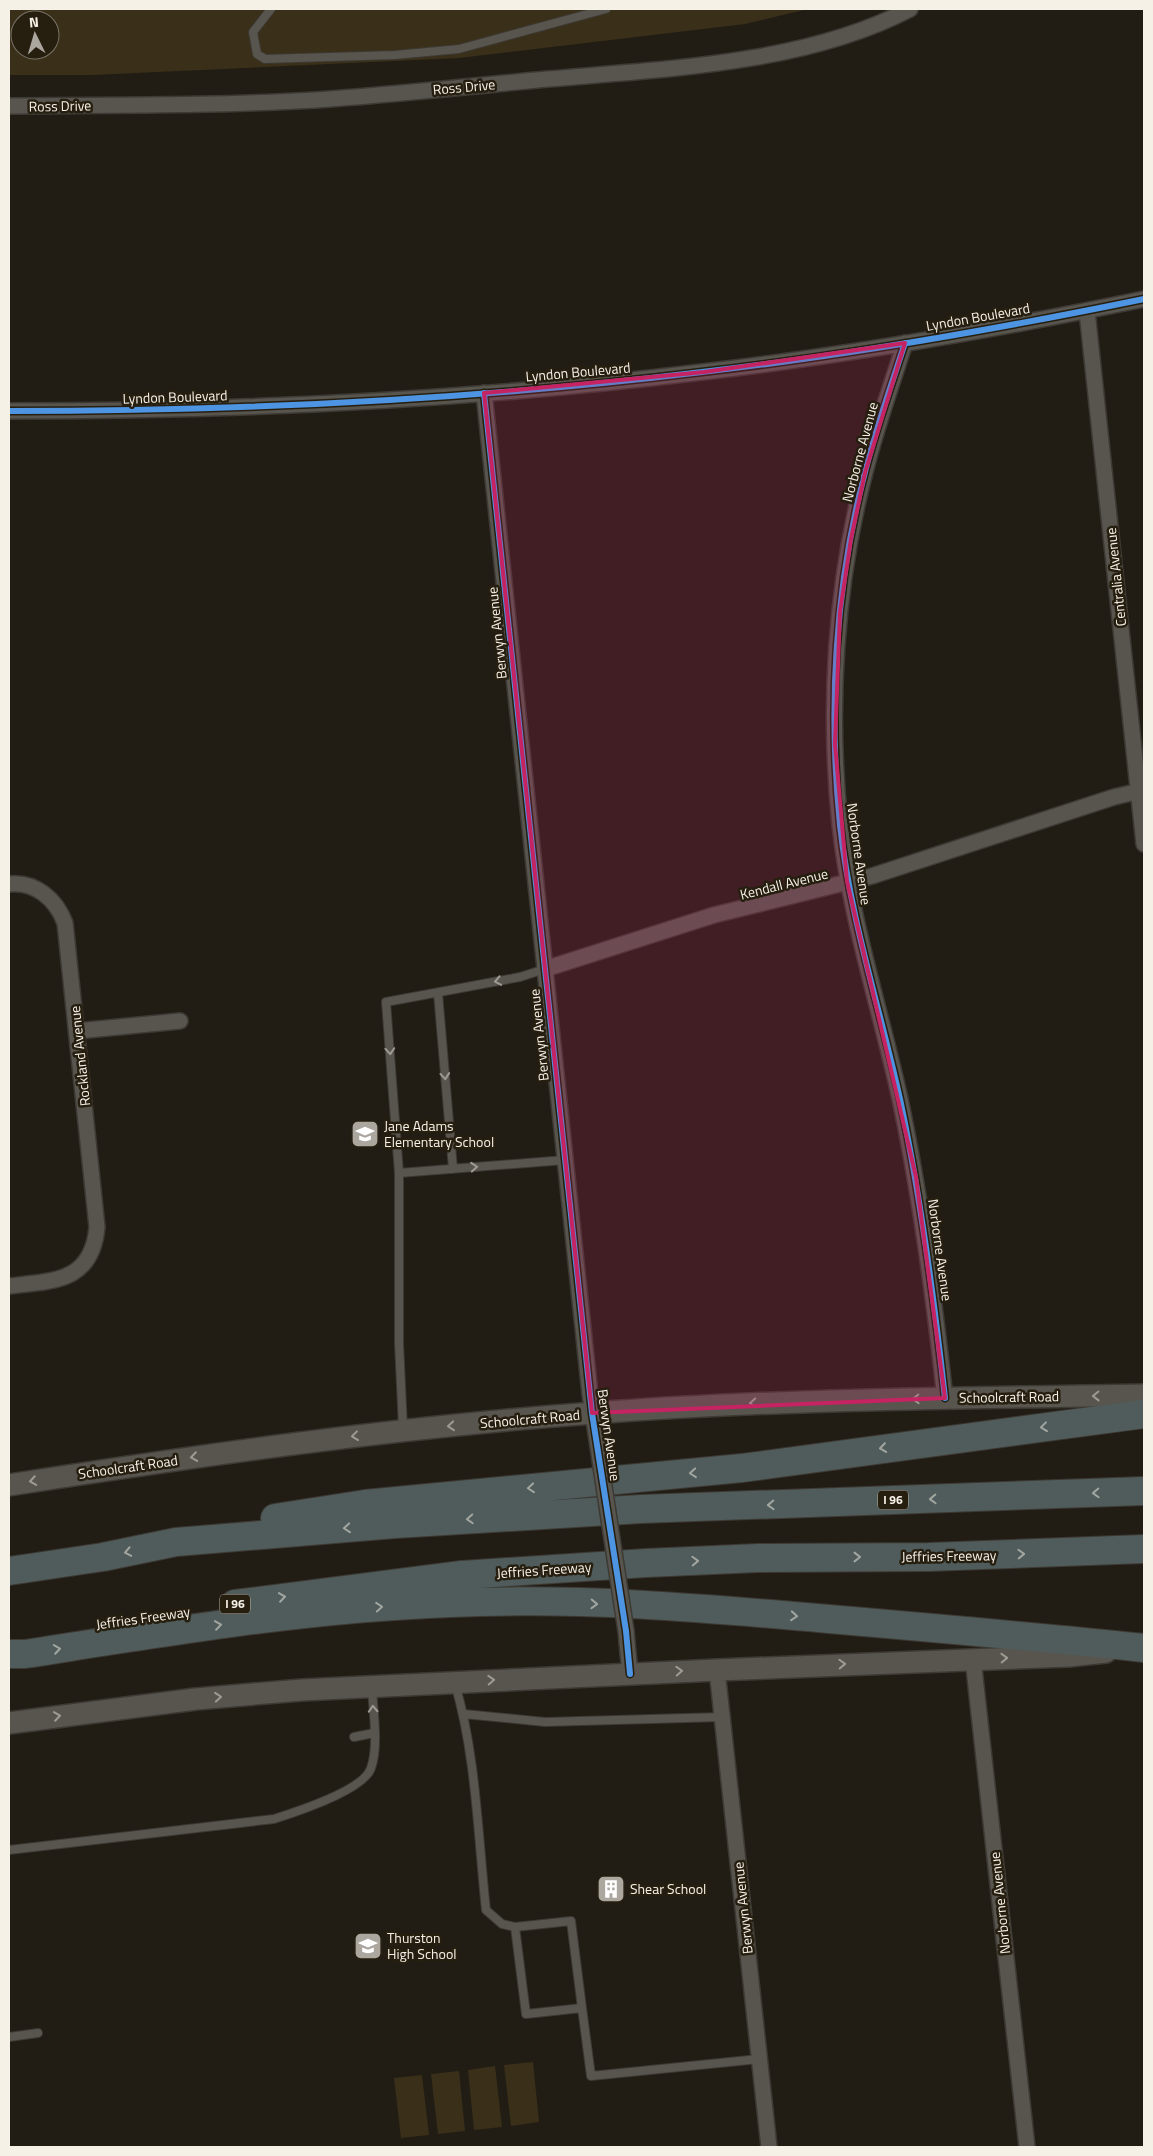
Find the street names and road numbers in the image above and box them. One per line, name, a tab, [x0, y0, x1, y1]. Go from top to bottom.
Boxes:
street label: Ross Drive	[432, 73, 496, 100]
street label: Ross Drive	[29, 94, 91, 117]
street label: Lyndon Boulevard	[924, 297, 1031, 336]
street label: Lyndon Boulevard	[525, 356, 631, 387]
street label: Lyndon Boulevard	[122, 384, 228, 409]
street label: Norborne Avenue	[836, 400, 883, 504]
street label: Centralia Avenue	[1100, 527, 1131, 627]
street label: Berwyn Avenue	[481, 586, 512, 680]
street label: Norborne Avenue	[842, 802, 877, 906]
street label: Kendall Avenue	[738, 862, 830, 905]
street label: Berwyn Avenue	[523, 988, 554, 1082]
street label: Rockland Avenue	[64, 1005, 95, 1107]
street label: Norborne Avenue	[923, 1198, 958, 1302]
street label: Schoolcraft Road	[959, 1385, 1059, 1408]
street label: Berwyn Avenue	[593, 1388, 626, 1482]
street label: Schoolcraft Road	[479, 1404, 581, 1433]
street label: Schoolcraft Road	[77, 1449, 179, 1484]
road number: I 96	[878, 1490, 908, 1510]
street label: Jeffries Freeway	[901, 1544, 997, 1567]
street label: Jeffries Freeway	[496, 1556, 592, 1583]
road number: I 96	[220, 1595, 250, 1614]
street label: Jeffries Freeway	[94, 1600, 192, 1635]
street label: Norborne Avenue	[984, 1851, 1015, 1955]
street label: Berwyn Avenue	[727, 1861, 758, 1955]

